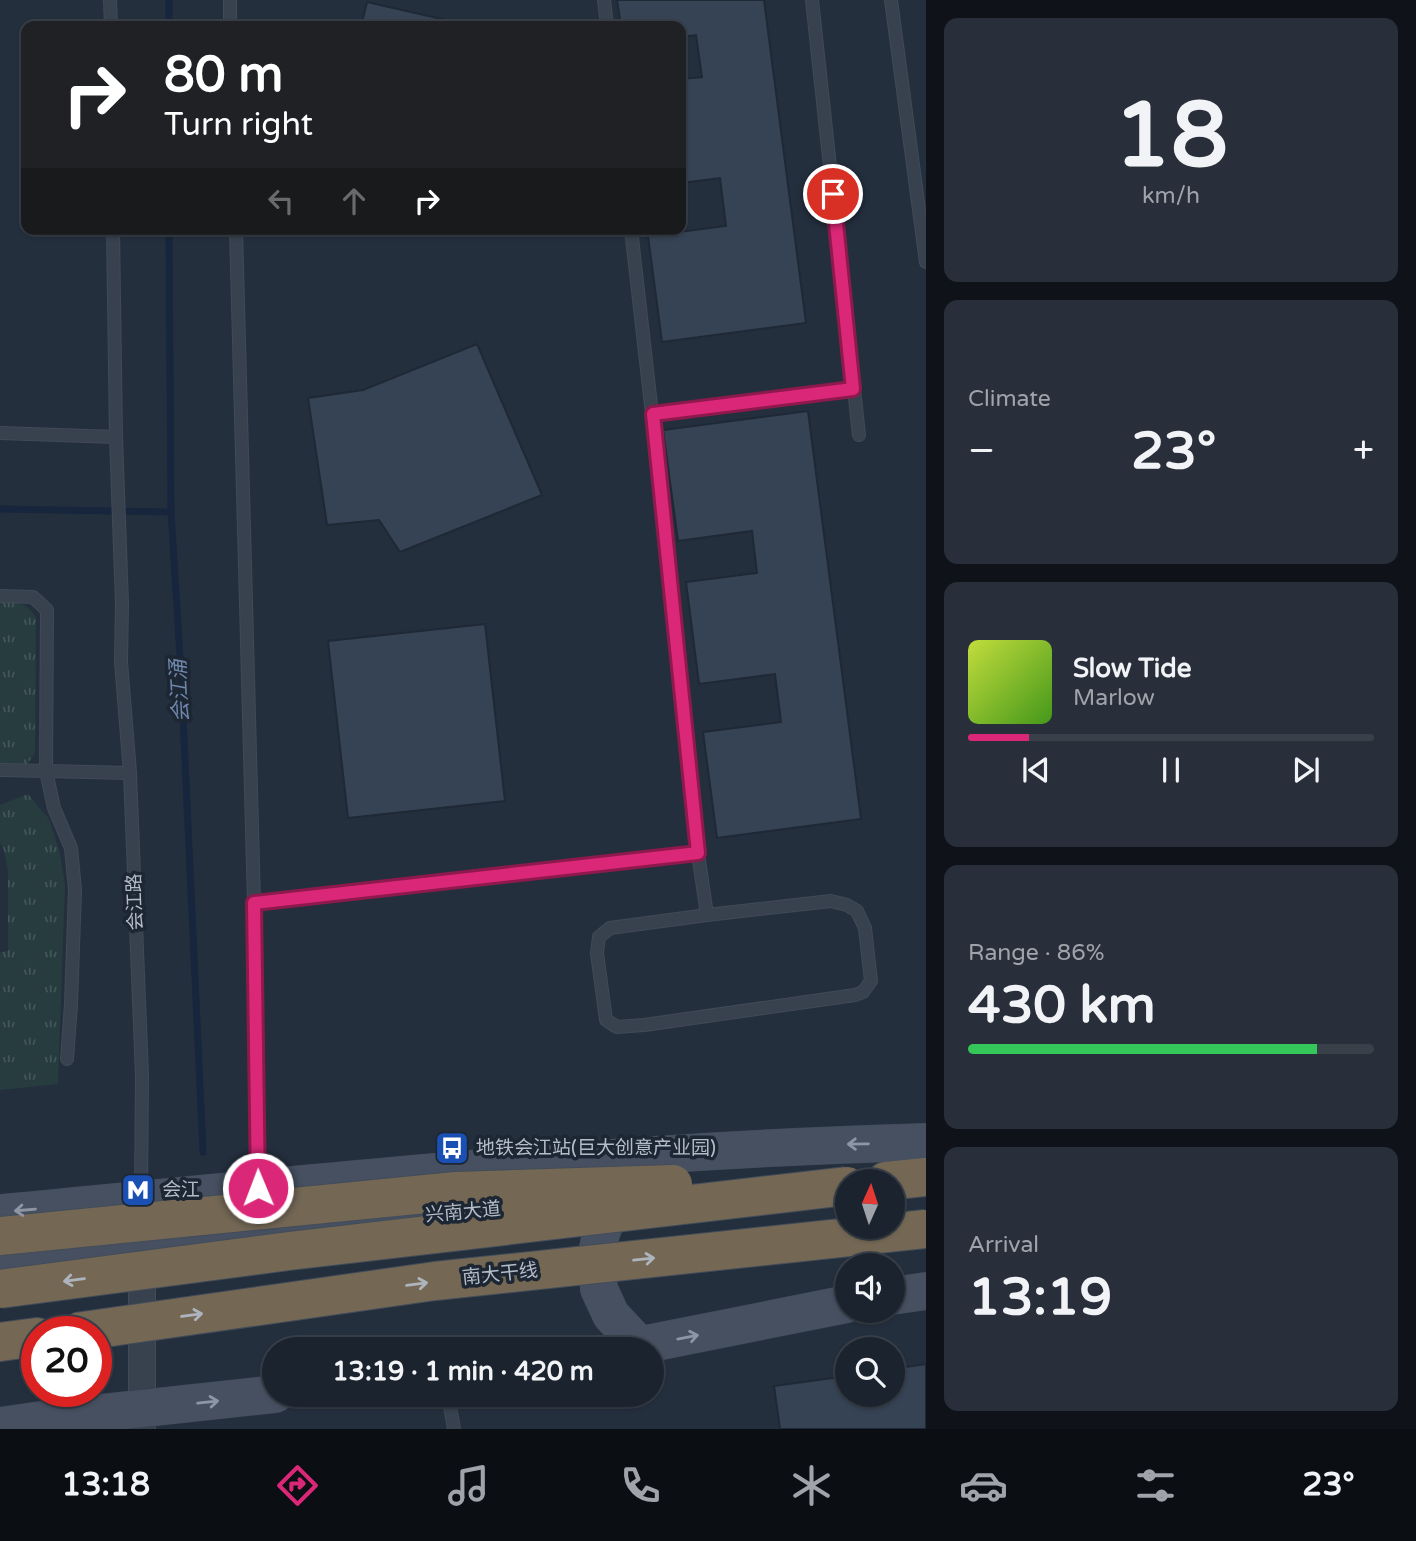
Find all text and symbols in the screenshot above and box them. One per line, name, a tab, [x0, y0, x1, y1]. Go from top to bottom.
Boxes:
text: 80 m	[164, 46, 283, 105]
icon: right	[49, 49, 140, 140]
text: 18	[1114, 81, 1228, 191]
text: Turn right	[164, 106, 313, 144]
pin	[803, 164, 863, 224]
icon: arrive	[814, 175, 852, 213]
icon: left	[262, 182, 300, 220]
icon: ahead	[335, 182, 373, 220]
icon: right	[408, 182, 446, 220]
text: km/h	[1142, 182, 1200, 210]
text: Climate	[968, 385, 1051, 413]
text: 23°	[1131, 420, 1216, 483]
text: −	[968, 428, 995, 474]
text: +	[1353, 428, 1374, 474]
text: Slow Tide	[1073, 653, 1191, 684]
water label: 会江涌	[166, 657, 194, 723]
text: Marlow	[1073, 684, 1155, 712]
icon: previous	[1017, 751, 1055, 789]
icon: pause	[1152, 751, 1190, 789]
icon: next	[1287, 751, 1325, 789]
street label: 会江路	[123, 873, 147, 931]
text: Range · 86%	[968, 939, 1104, 967]
text: 430 km	[968, 974, 1156, 1037]
bus stop icon: 地铁会江站(巨大创意产业园)	[433, 1129, 471, 1167]
place label: 地铁会江站(巨大创意产业园)	[476, 1137, 716, 1159]
one-way arrow	[847, 1137, 870, 1150]
position arrow	[221, 1151, 295, 1225]
north arrow	[835, 1169, 905, 1239]
map controls	[835, 1169, 905, 1407]
metro station icon: 会江	[119, 1171, 157, 1209]
place label: 会江	[162, 1179, 200, 1201]
street label: 兴南大道	[424, 1198, 502, 1226]
one-way arrow	[14, 1204, 36, 1217]
text: Arrival	[968, 1231, 1039, 1259]
one-way arrow	[632, 1252, 654, 1265]
button: sound	[835, 1253, 905, 1323]
street label: 南大干线	[461, 1259, 539, 1289]
text: 13:19	[968, 1266, 1112, 1329]
one-way arrow	[63, 1273, 86, 1286]
one-way arrow	[406, 1277, 428, 1290]
one-way arrow	[180, 1309, 203, 1322]
speed limit sign: 20	[21, 1316, 112, 1407]
one-way arrow	[676, 1329, 699, 1343]
button: search	[835, 1337, 905, 1407]
text: 13:19 · 1 min · 420 m	[332, 1356, 594, 1387]
one-way arrow	[196, 1395, 219, 1408]
icon: directions	[273, 1461, 322, 1510]
icon: music	[444, 1461, 493, 1510]
icon: phone	[616, 1461, 665, 1510]
icon: climate	[787, 1461, 836, 1510]
icon: car	[959, 1461, 1008, 1510]
icon: filters	[1131, 1461, 1180, 1510]
text: 13:18	[61, 1466, 150, 1504]
text: 23°	[1302, 1466, 1355, 1504]

